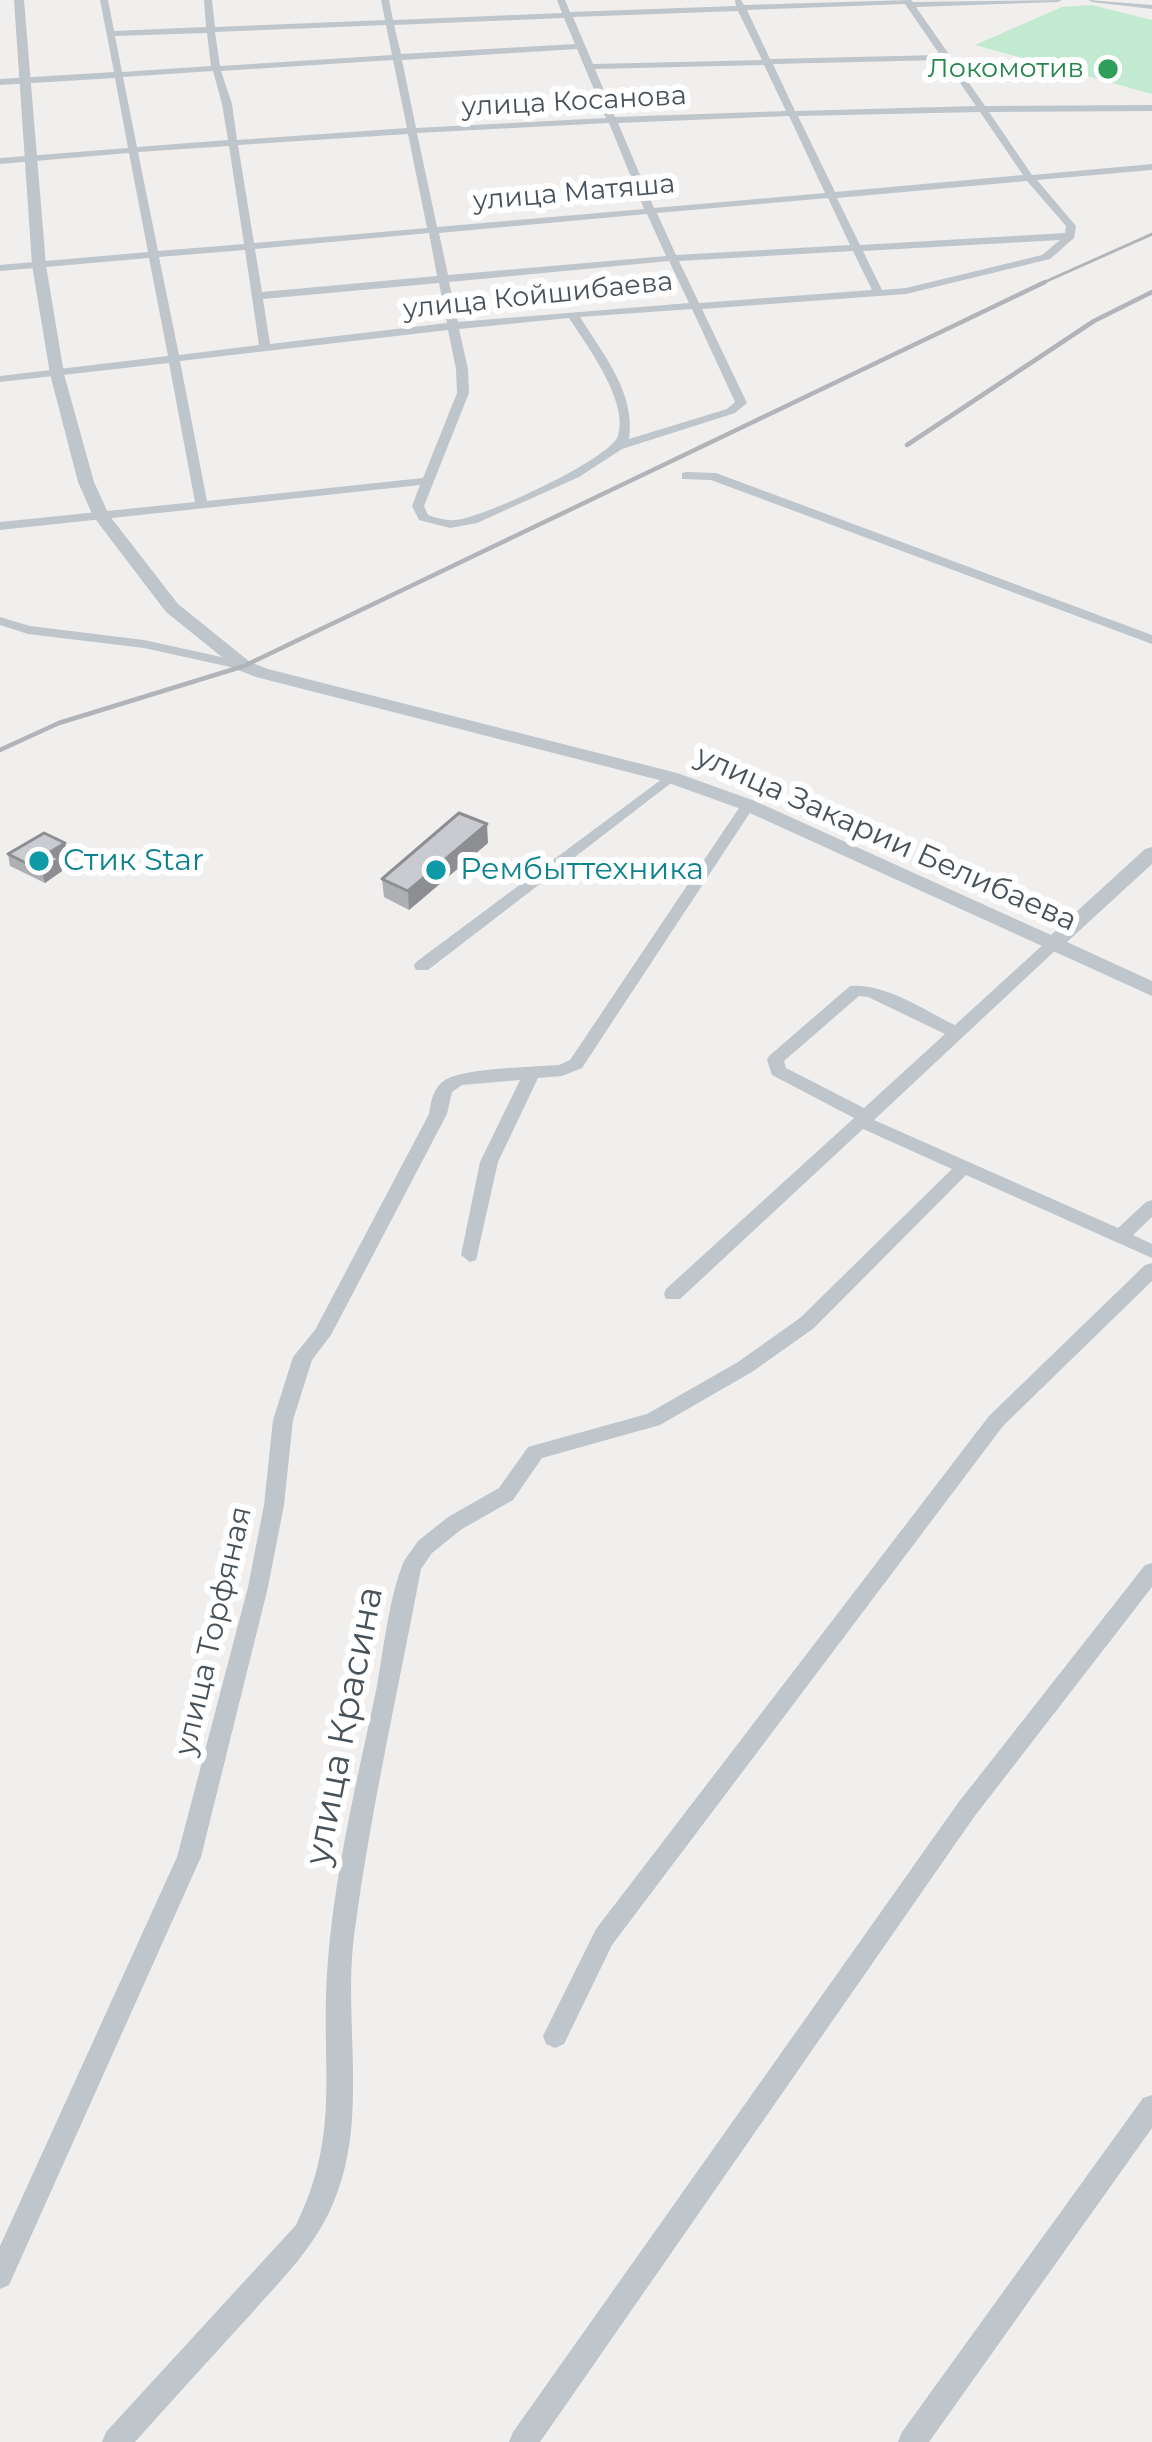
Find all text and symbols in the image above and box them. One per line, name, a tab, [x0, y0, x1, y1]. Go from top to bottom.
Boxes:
place label: Локомотив	[928, 53, 1084, 85]
marker: Локомотив	[1095, 56, 1121, 82]
street label: улица Косанова	[461, 80, 687, 124]
street label: улица Матяша	[472, 168, 676, 218]
street label: улица Койшибаева	[401, 266, 675, 326]
street label: улица Закарии Белибаева	[690, 739, 1082, 939]
place label: Стик Star	[63, 843, 204, 879]
marker: Стик Star	[26, 848, 52, 874]
place label: Рембыттехника	[460, 852, 704, 888]
marker: Рембыттехника	[423, 857, 449, 883]
street label: улица Торфяная	[168, 1503, 260, 1759]
street label: улица Красина	[297, 1583, 393, 1869]

